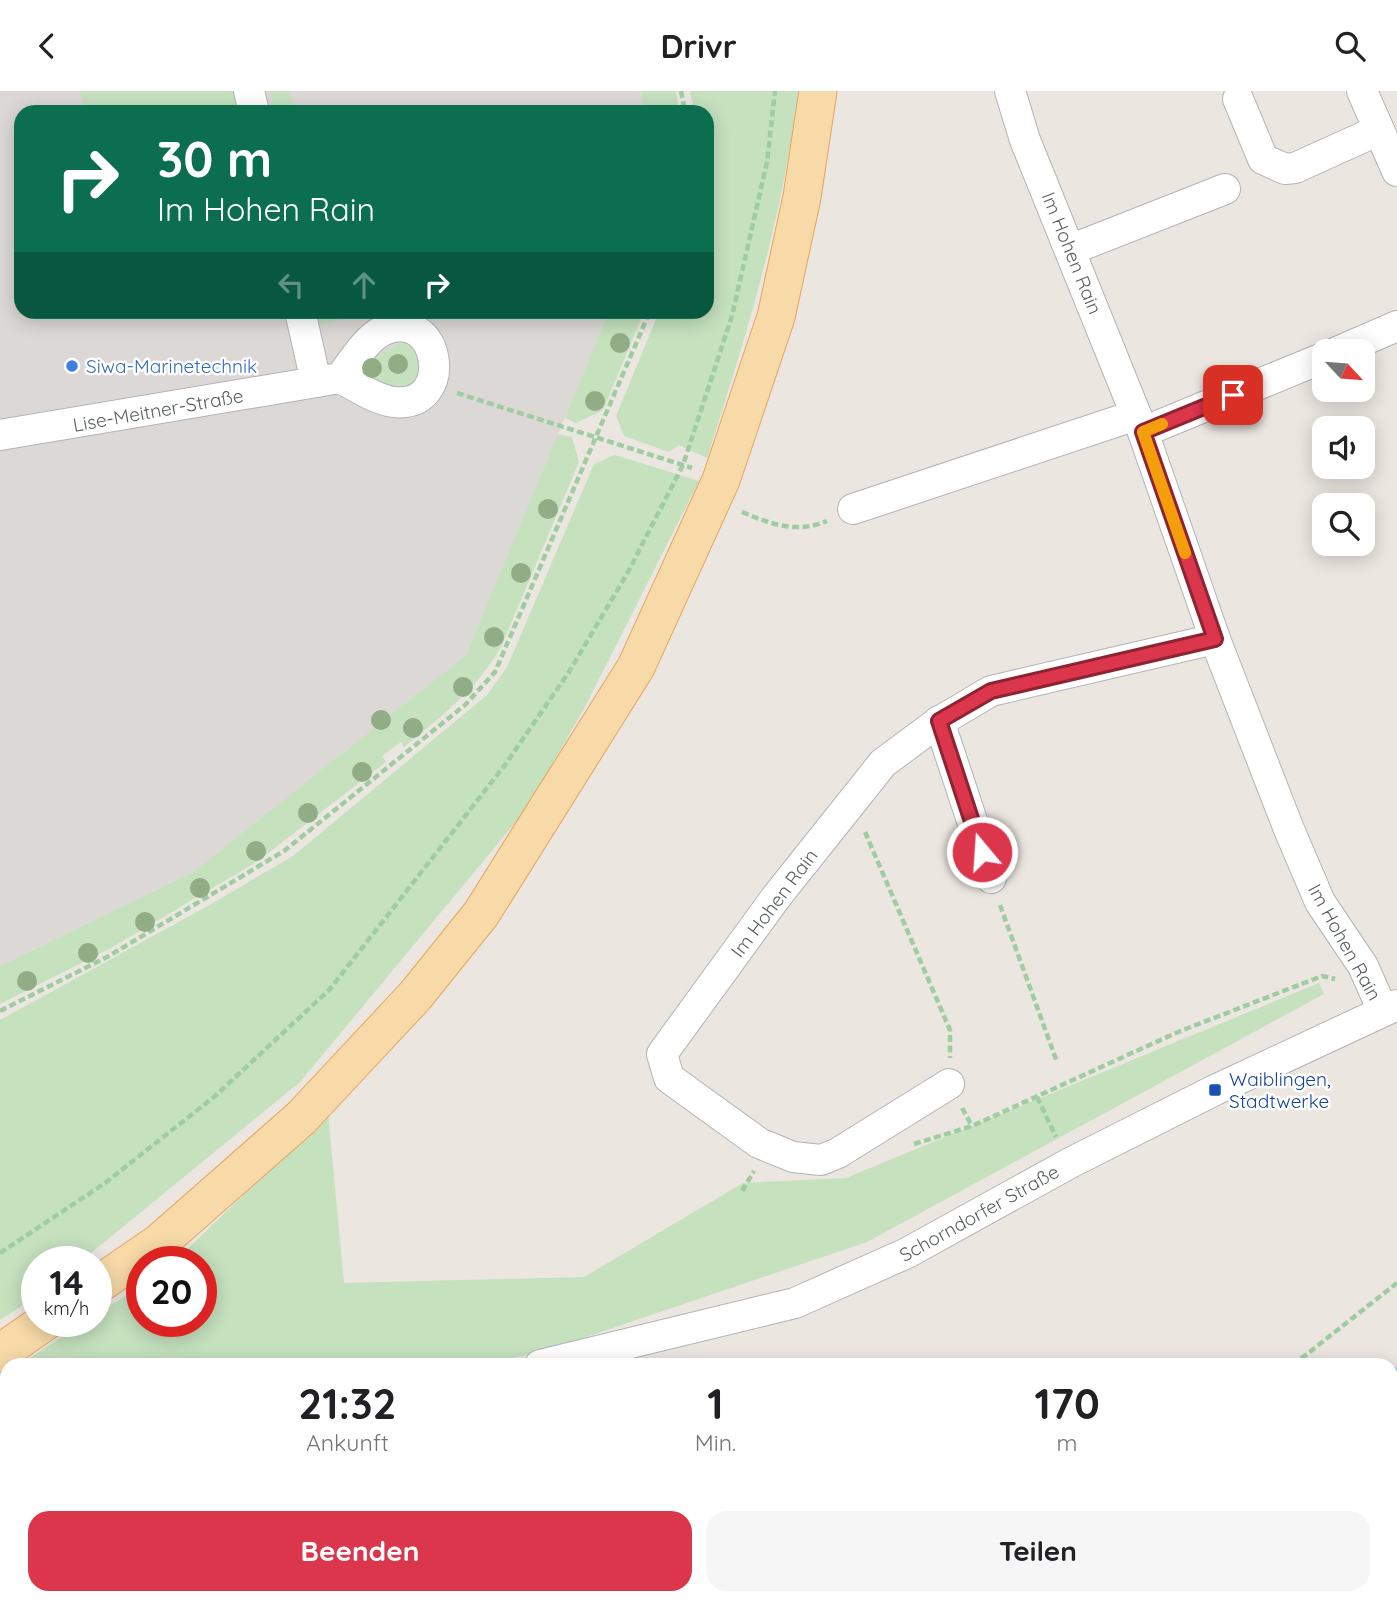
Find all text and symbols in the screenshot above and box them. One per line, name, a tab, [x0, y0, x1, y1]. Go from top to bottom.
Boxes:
text: Drivr	[660, 26, 737, 66]
icon: back	[28, 27, 66, 65]
icon: search	[1331, 27, 1369, 65]
text: 30 m	[157, 128, 272, 189]
icon: right	[42, 133, 133, 224]
street label: Im Hohen Rain	[1037, 188, 1107, 318]
text: Im Hohen Rain	[157, 189, 375, 229]
icon: left	[272, 266, 310, 304]
icon: ahead	[345, 266, 383, 304]
icon: right	[418, 266, 456, 304]
north arrow	[1312, 339, 1376, 403]
map controls	[1312, 339, 1375, 556]
place label: Siwa-Marinetechnik	[86, 354, 257, 378]
marker: Siwa-Marinetechnik	[64, 358, 80, 374]
pin	[1203, 365, 1263, 425]
icon: arrive	[1214, 376, 1252, 414]
street label: Lise-Meitner-Straße	[71, 383, 245, 437]
button: sound	[1312, 416, 1375, 479]
button: search	[1312, 493, 1375, 556]
position arrow	[945, 815, 1019, 889]
street label: Im Hohen Rain	[725, 844, 823, 962]
street label: Im Hohen Rain	[1303, 880, 1387, 1004]
place label: Waiblingen, Stadtwerke	[1229, 1067, 1331, 1113]
marker: Waiblingen, Stadtwerke	[1207, 1082, 1223, 1098]
street label: Schorndorfer Straße	[895, 1159, 1063, 1267]
speed limit sign: 20	[126, 1246, 217, 1337]
text: 14	[49, 1260, 84, 1304]
text: km/h	[44, 1297, 89, 1320]
text: 21:32	[298, 1377, 396, 1430]
text: 1	[707, 1377, 724, 1430]
text: 170	[1035, 1377, 1100, 1430]
text: Ankunft	[306, 1428, 389, 1457]
text: Min.	[695, 1428, 736, 1457]
text: m	[1057, 1428, 1078, 1457]
button: Beenden	[28, 1511, 692, 1591]
button: Teilen	[706, 1511, 1370, 1591]

